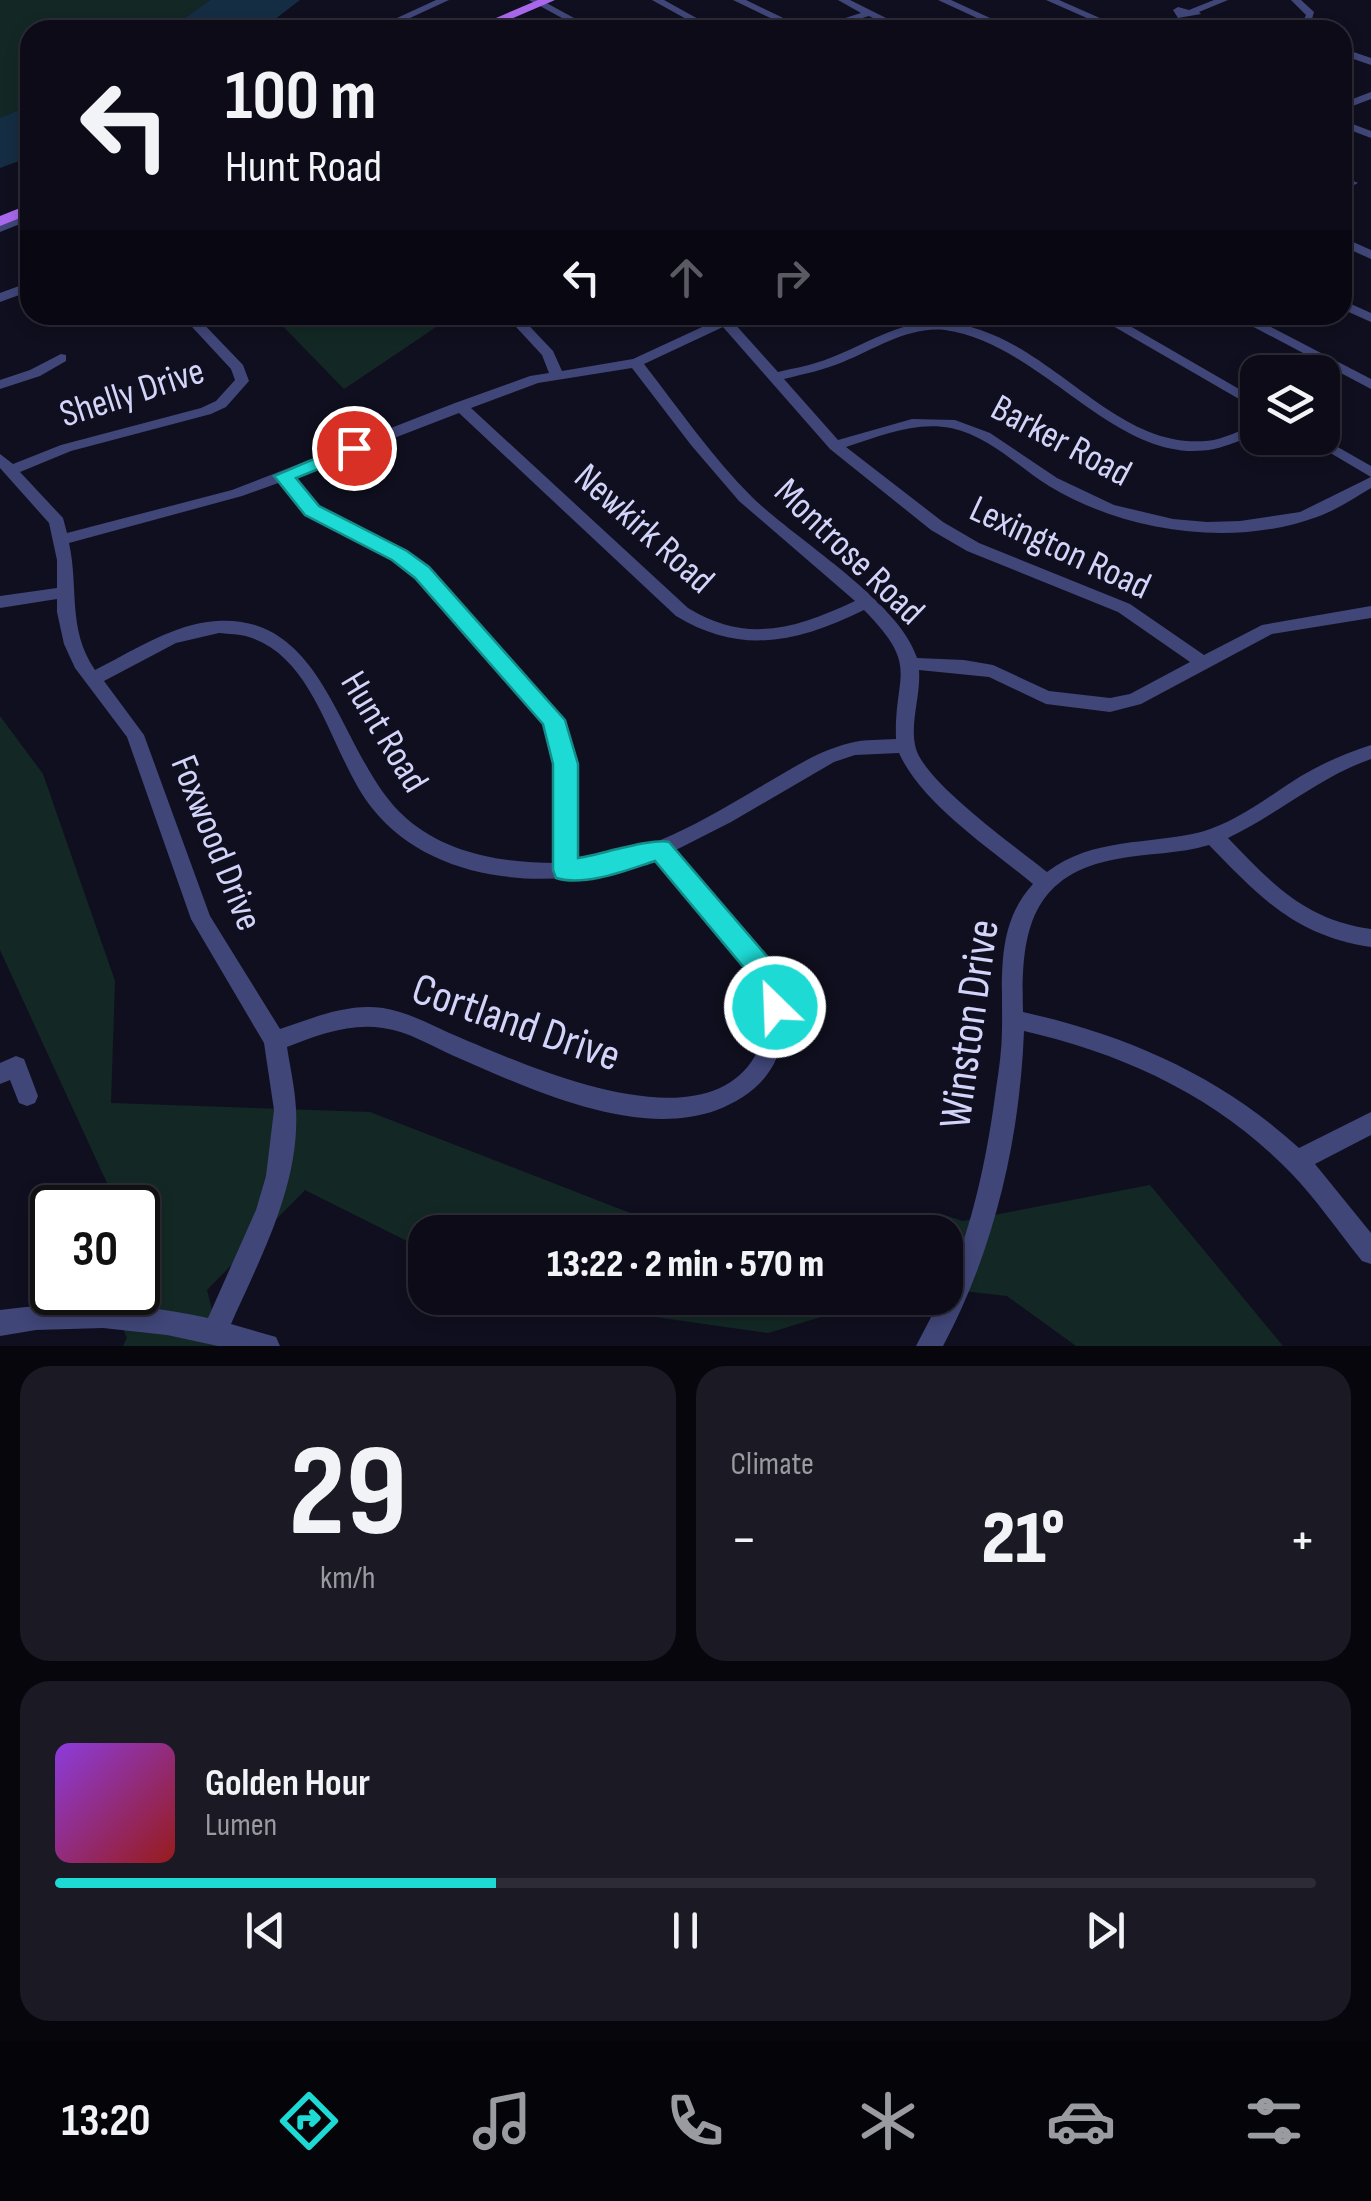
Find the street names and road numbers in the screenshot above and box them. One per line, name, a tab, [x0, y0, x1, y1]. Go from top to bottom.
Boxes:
street label: Shelly Drive	[54, 349, 210, 437]
street label: Barker Road	[983, 385, 1139, 497]
street label: Newkirk Road	[565, 455, 723, 603]
street label: Montrose Road	[765, 470, 933, 634]
street label: Lexington Road	[963, 487, 1157, 609]
street label: Hunt Road	[331, 664, 437, 800]
street label: Foxwood Drive	[161, 749, 271, 937]
street label: Winston Drive	[928, 916, 1012, 1132]
street label: Cortland Drive	[405, 962, 627, 1084]

